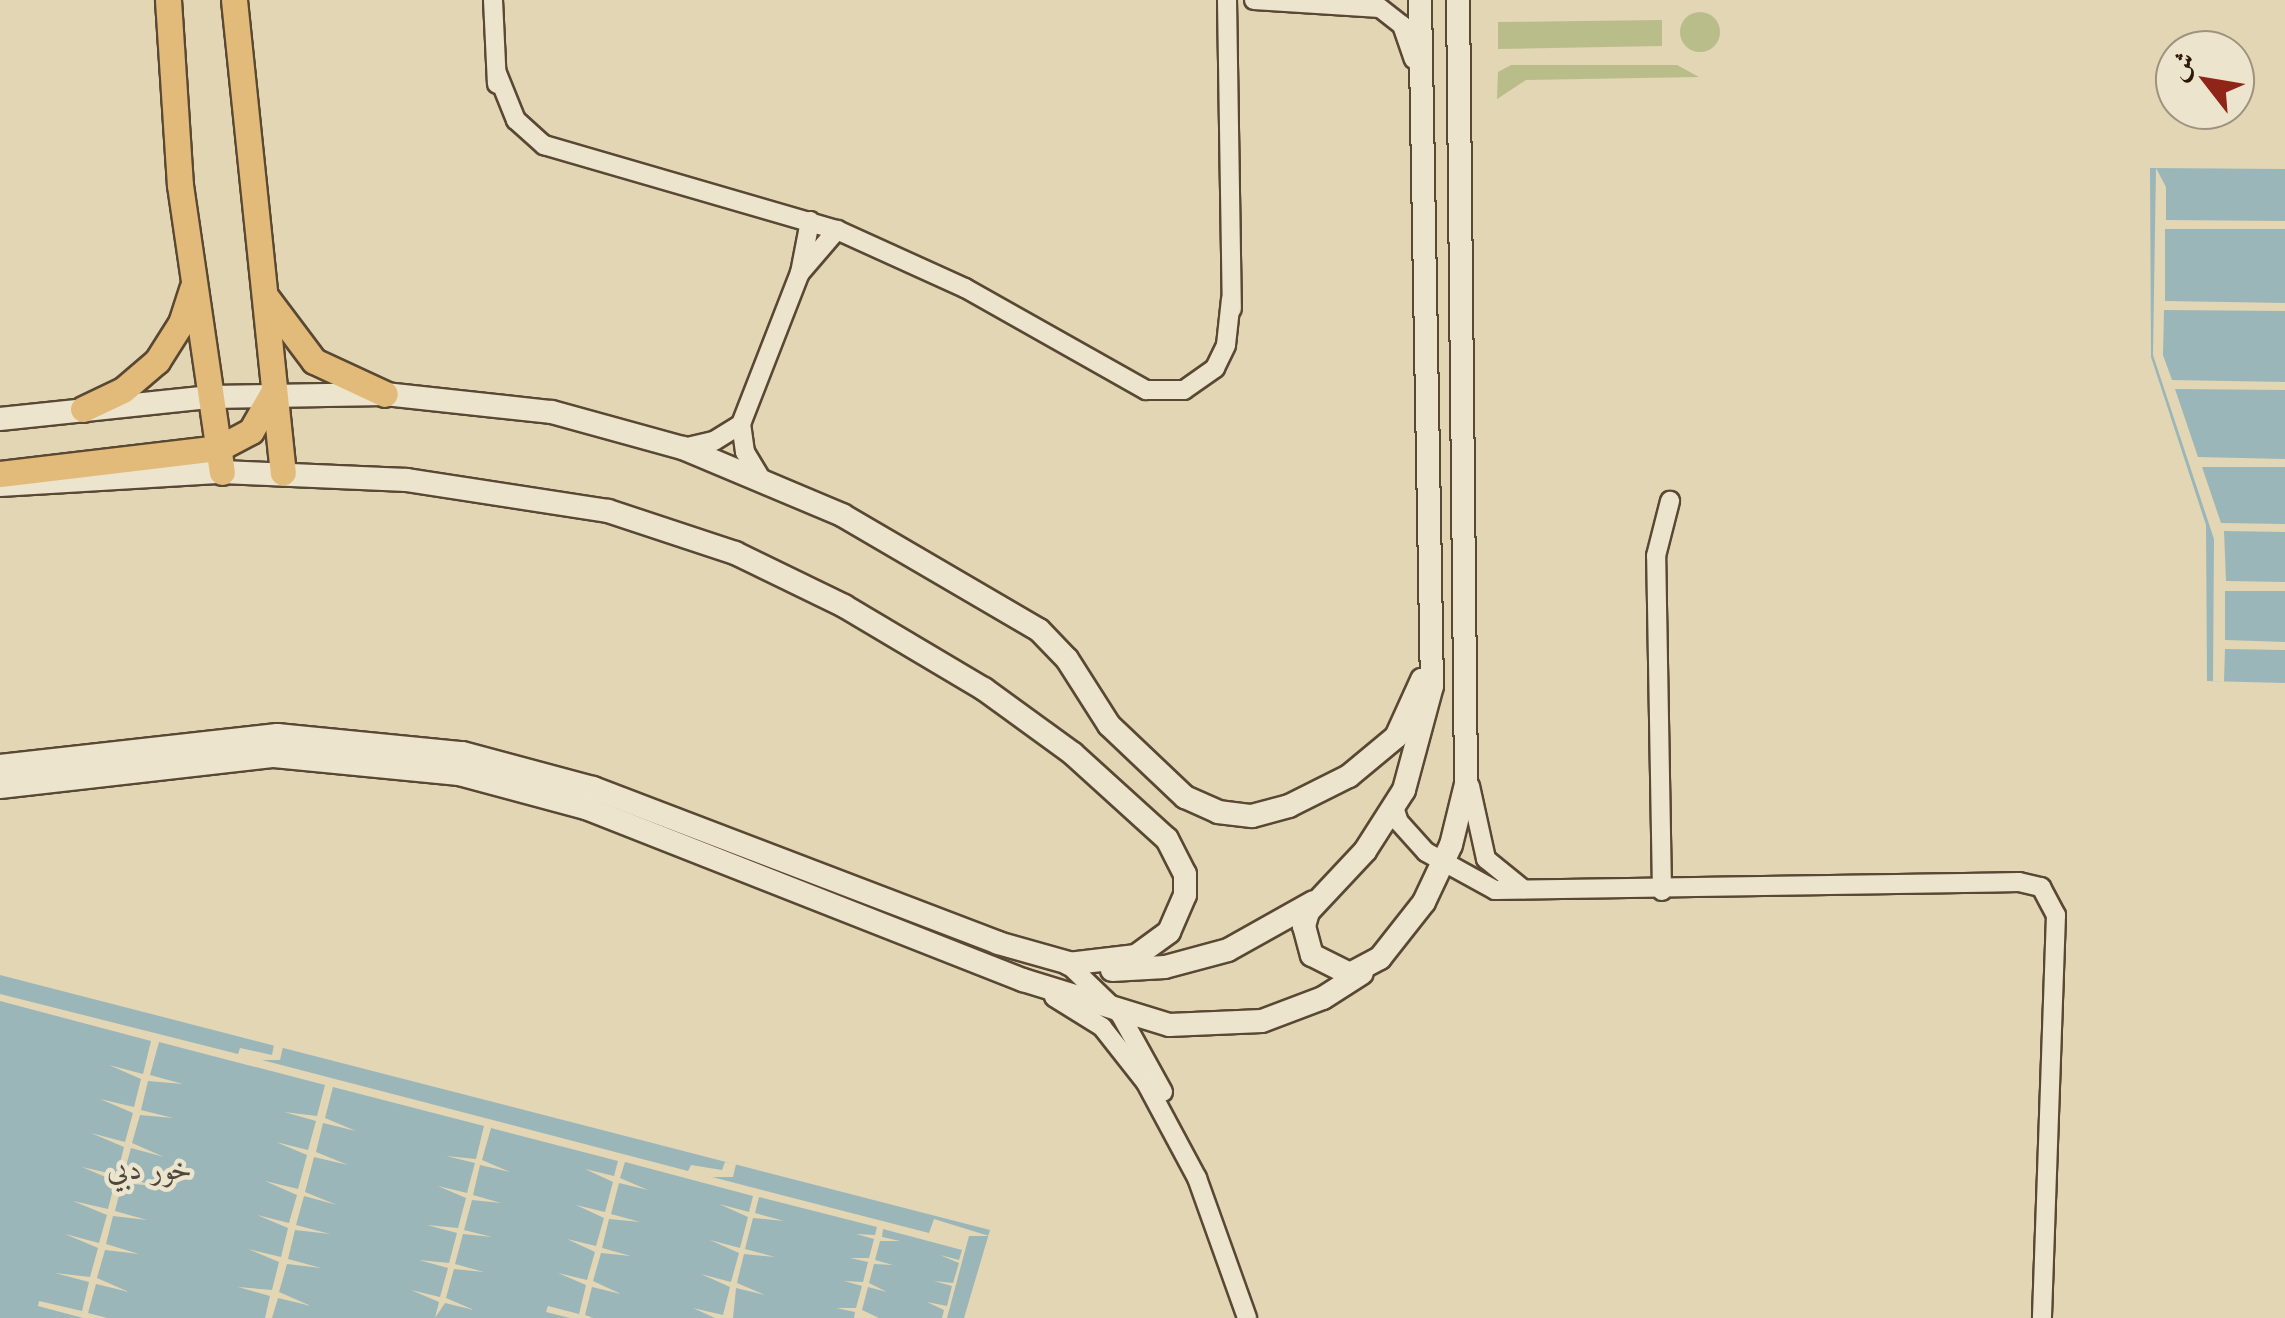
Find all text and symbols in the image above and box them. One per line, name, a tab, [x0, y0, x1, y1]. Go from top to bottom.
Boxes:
north arrow	[2155, 30, 2255, 130]
text: ش	[2159, 45, 2203, 86]
water label: خور دبي	[107, 1151, 193, 1187]

